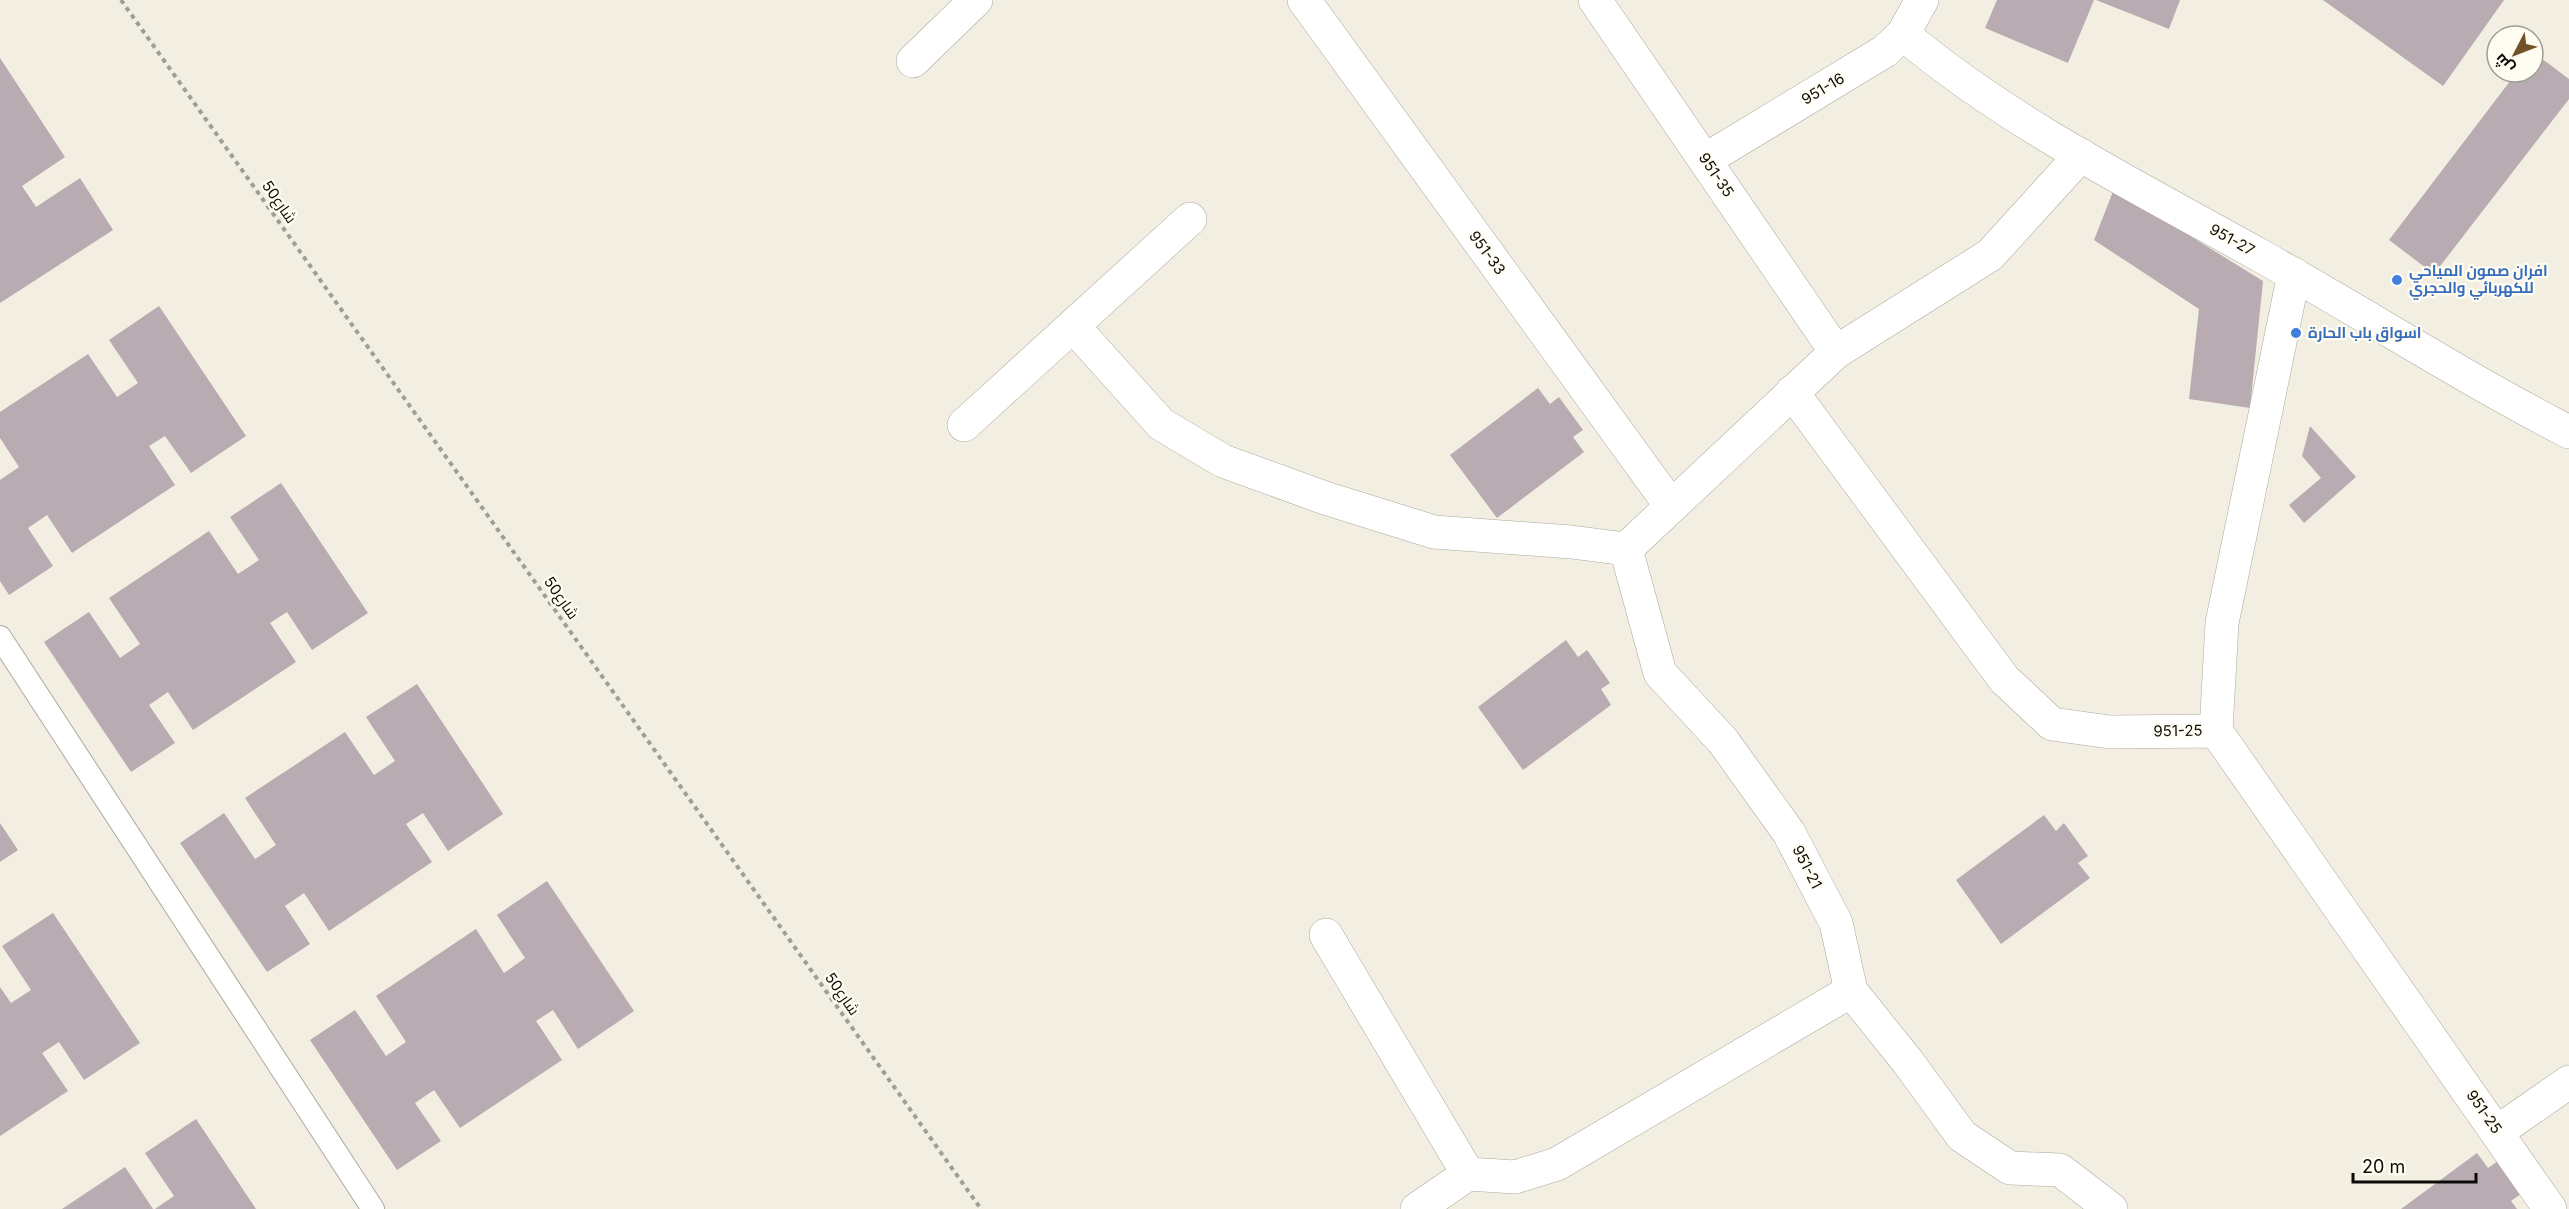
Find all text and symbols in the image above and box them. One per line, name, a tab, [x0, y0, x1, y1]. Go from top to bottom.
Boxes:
north arrow	[2485, 24, 2545, 84]
text: ش	[2490, 50, 2518, 78]
street label: 951-16	[1798, 68, 1848, 109]
street label: 951-35	[1695, 149, 1738, 201]
street label: شارع50	[256, 177, 301, 228]
street label: 951-27	[2206, 219, 2258, 260]
street label: 951-33	[1465, 227, 1510, 278]
place label: افران صمون المياحي للكهربائي والحجري	[2409, 261, 2548, 300]
marker: افران صمون المياحي للكهربائي والحجري	[2390, 273, 2404, 287]
place label: اسواق باب الحارة	[2308, 323, 2422, 342]
marker: اسواق باب الحارة	[2289, 326, 2303, 340]
street label: شارع50	[538, 573, 583, 624]
street label: 951-25	[2153, 721, 2203, 740]
street label: 951-21	[1789, 842, 1826, 892]
street label: شارع50	[819, 969, 864, 1020]
street label: 951-25	[2463, 1086, 2506, 1137]
scale bar	[2353, 1146, 2476, 1184]
text: 20 m	[2362, 1156, 2405, 1177]

